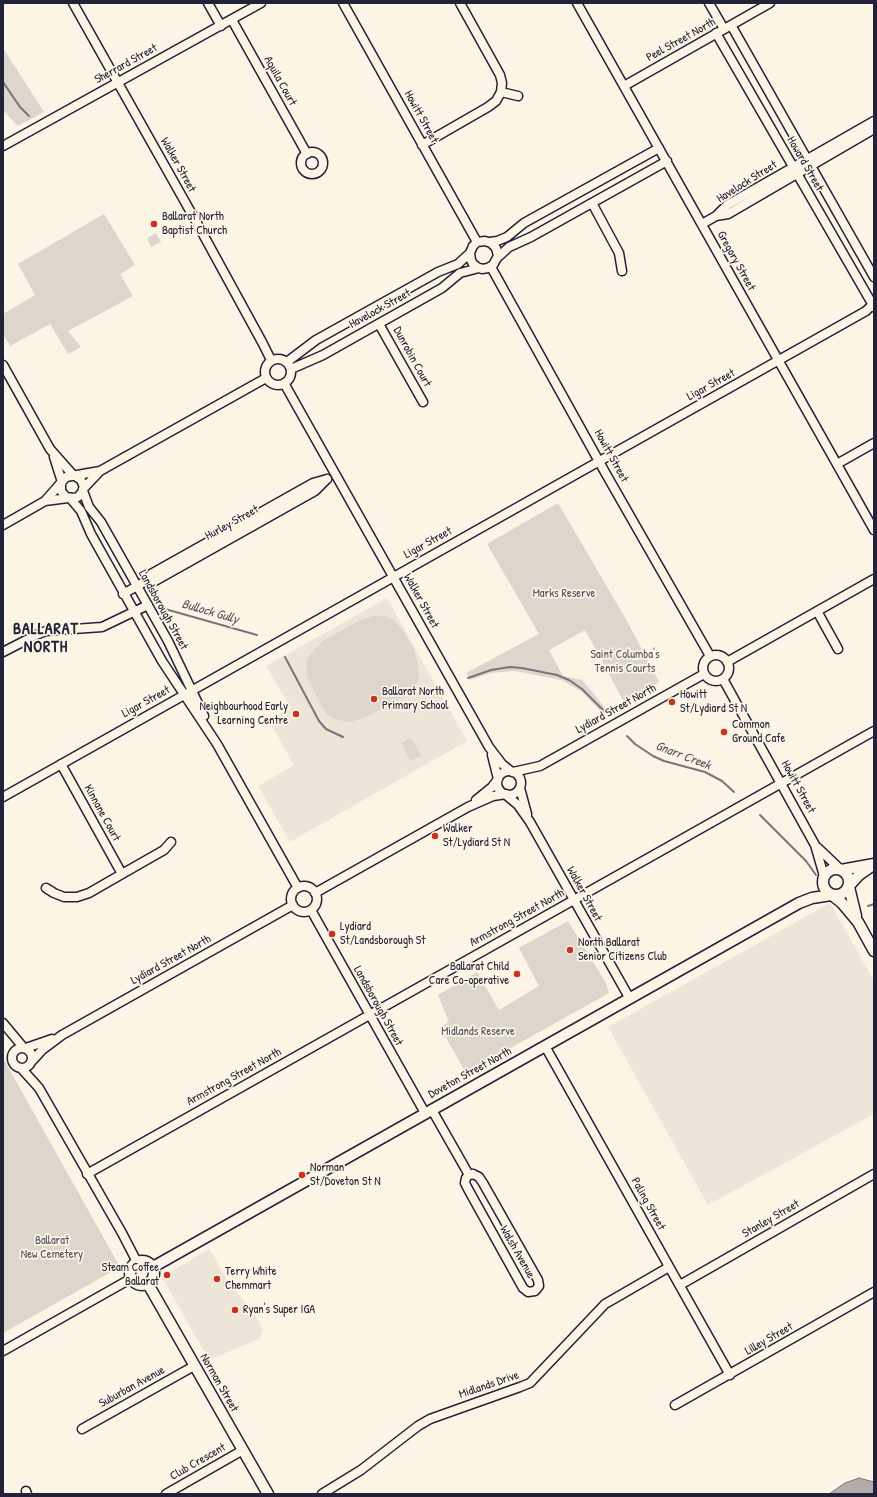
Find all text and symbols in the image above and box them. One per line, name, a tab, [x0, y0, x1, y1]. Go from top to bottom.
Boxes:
street label: Peel Street North	[644, 15, 718, 65]
street label: Sherrard Street	[92, 41, 160, 87]
street label: Aquila Court	[260, 54, 300, 108]
street label: Howitt Street	[401, 88, 441, 146]
street label: Howard Street	[784, 134, 826, 194]
street label: Walker Street	[157, 135, 199, 195]
street label: Havelock Street	[714, 158, 780, 206]
place label: Ballarat North Baptist Church	[162, 210, 227, 238]
marker: Ballarat North Baptist Church	[149, 219, 159, 229]
street label: Gregory Street	[714, 229, 758, 293]
street label: Havelock Street	[347, 286, 413, 332]
street label: Dunrobin Court	[390, 325, 434, 389]
street label: Ligar Street	[685, 366, 737, 404]
street label: Howitt Street	[591, 427, 631, 485]
street label: Hurley Street	[203, 502, 261, 544]
street label: Ligar Street	[402, 524, 454, 562]
street label: Landsborough Street	[135, 568, 191, 652]
street label: Walker Street	[400, 571, 442, 631]
park label: Marks Reserve	[533, 587, 595, 601]
water label: Bullock Gully	[180, 596, 240, 628]
district label: BALLARAT NORTH	[13, 620, 79, 658]
park label: Saint Columba's Tennis Courts	[590, 648, 660, 676]
street label: Lydiard Street North	[573, 681, 659, 737]
street label: Ligar Street	[120, 683, 172, 721]
place label: Ballarat North Primary School	[382, 685, 448, 713]
place label: Howitt St/Lydiard St N	[680, 688, 747, 716]
marker: Ballarat North Primary School	[369, 694, 379, 704]
marker: Howitt St/Lydiard St N	[667, 697, 677, 707]
place label: Neighbourhood Early Learning Centre	[200, 700, 288, 728]
marker: Neighbourhood Early Learning Centre	[291, 709, 301, 719]
place label: Common Ground Cafe	[732, 718, 785, 746]
marker: Common Ground Cafe	[719, 727, 729, 737]
water label: Gnarr Creek	[653, 738, 713, 774]
street label: Howitt Street	[778, 758, 818, 816]
street label: Kinnane Court	[81, 782, 123, 844]
place label: Walker St/Lydiard St N	[443, 822, 510, 850]
marker: Walker St/Lydiard St N	[430, 831, 440, 841]
street label: Walker Street	[563, 864, 605, 924]
street label: Armstrong Street North	[467, 886, 567, 950]
place label: Lydiard St/Landsborough St	[340, 920, 425, 948]
marker: Lydiard St/Landsborough St	[327, 929, 337, 939]
street label: Lydiard Street North	[128, 932, 214, 988]
place label: North Ballarat Senior Citizens Club	[578, 936, 667, 964]
marker: North Ballarat Senior Citizens Club	[565, 945, 575, 955]
place label: Ballarat Child Care Co-operative	[429, 960, 509, 988]
street label: Landsborough Street	[350, 964, 406, 1048]
marker: Ballarat Child Care Co-operative	[512, 969, 522, 979]
park label: Midlands Reserve	[441, 1025, 515, 1039]
street label: Doveton Street North	[426, 1044, 514, 1102]
street label: Armstrong Street North	[184, 1045, 284, 1109]
place label: Norman St/Doveton St N	[310, 1161, 381, 1189]
marker: Norman St/Doveton St N	[297, 1170, 307, 1180]
street label: Paling Street	[628, 1175, 668, 1233]
street label: Stanley Street	[740, 1197, 802, 1241]
street label: Walsh Avenue	[496, 1223, 538, 1281]
park label: Ballarat New Cemetery	[21, 1234, 83, 1262]
place label: Steam Coffee Ballarat	[102, 1261, 159, 1289]
place label: Terry White Chemmart	[225, 1265, 276, 1293]
marker: Steam Coffee Ballarat	[162, 1270, 172, 1280]
marker: Terry White Chemmart	[212, 1274, 222, 1284]
place label: Ryan's Super IGA	[243, 1303, 315, 1317]
marker: Ryan's Super IGA	[230, 1305, 240, 1315]
street label: Lilley Street	[743, 1320, 795, 1358]
street label: Norman Street	[197, 1351, 241, 1415]
street label: Suburban Avenue	[97, 1363, 167, 1411]
street label: Midlands Drive	[457, 1368, 521, 1402]
street label: Club Crescent	[168, 1440, 228, 1484]

